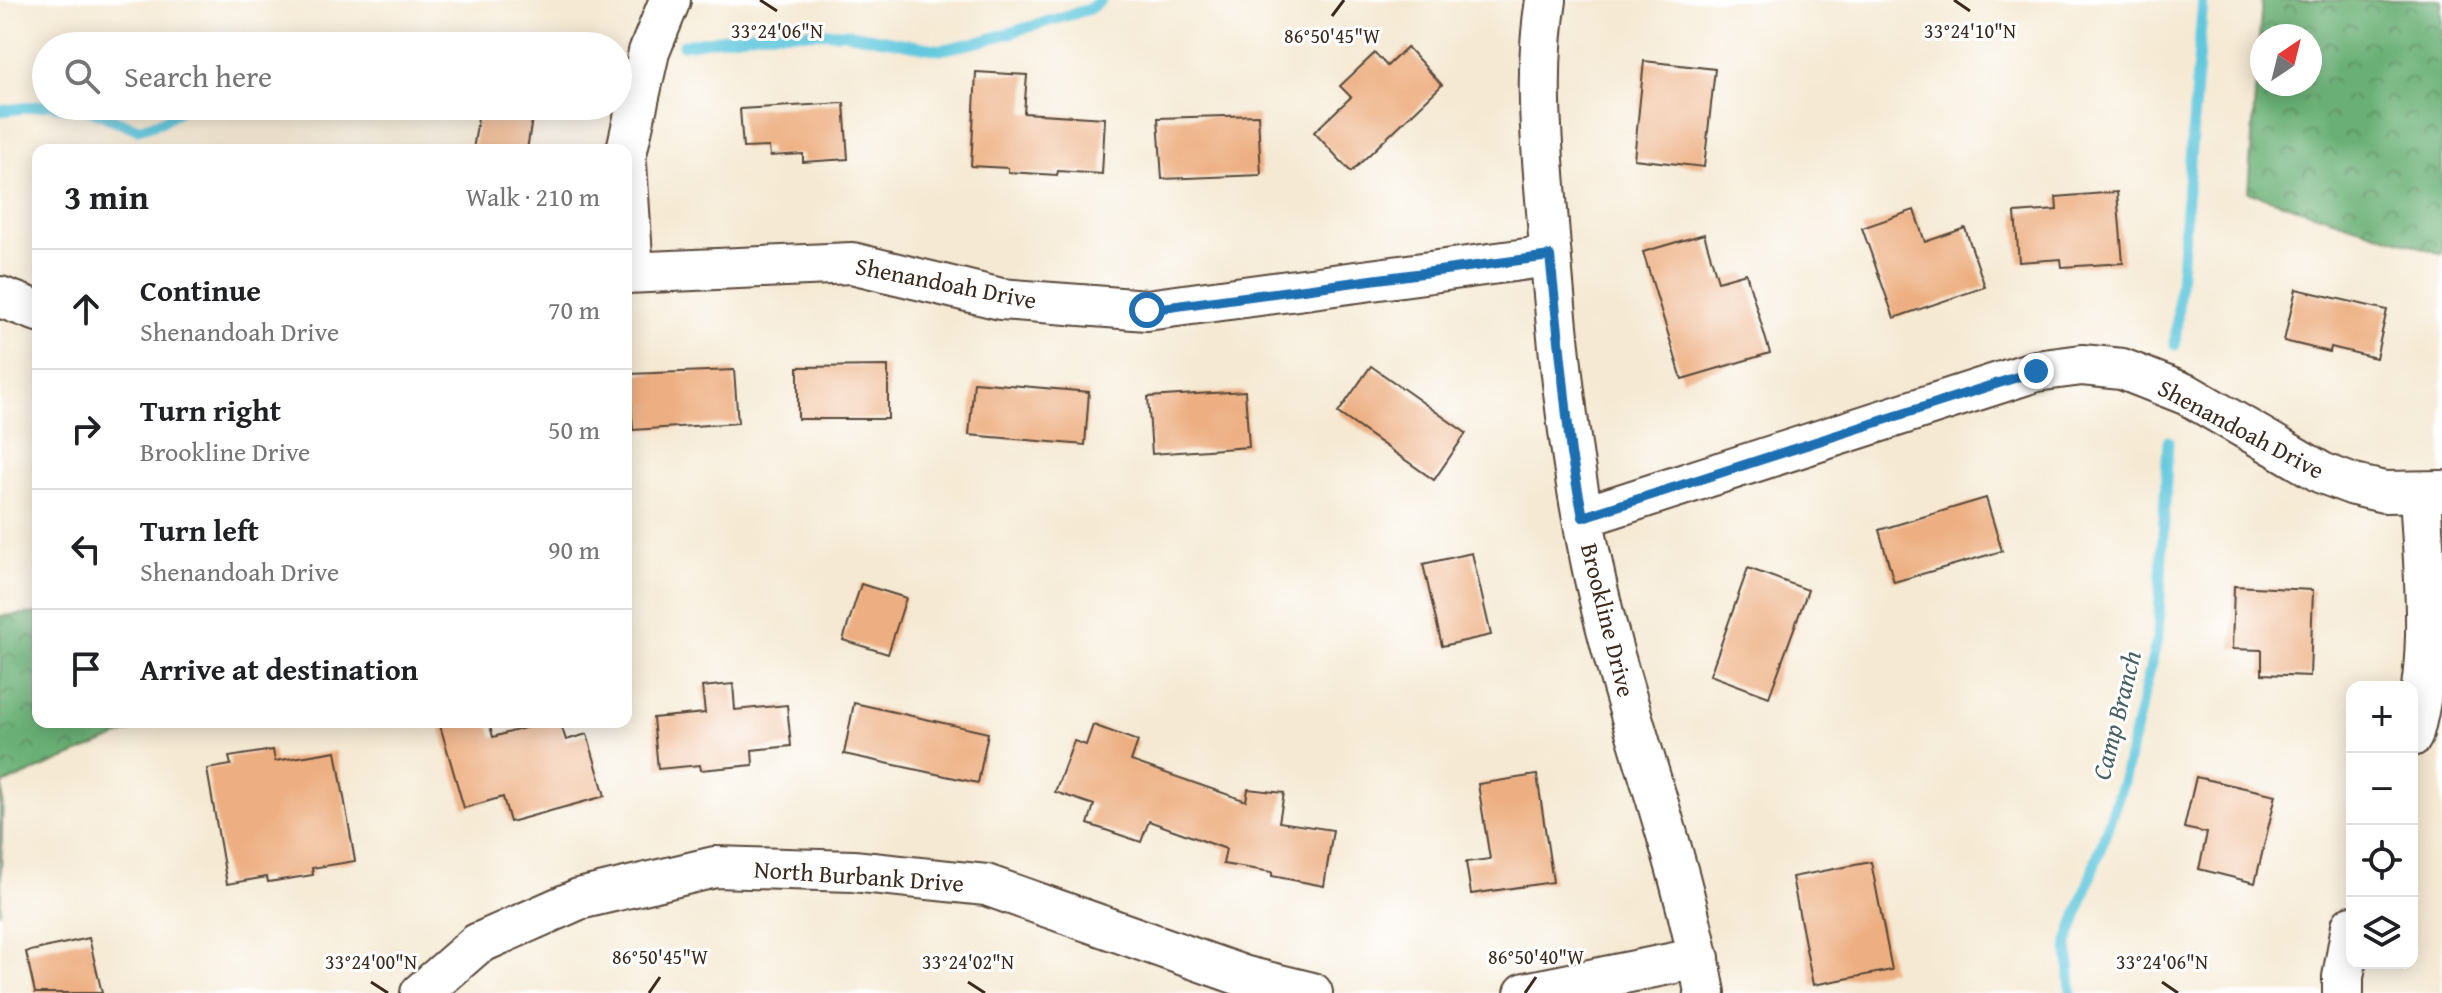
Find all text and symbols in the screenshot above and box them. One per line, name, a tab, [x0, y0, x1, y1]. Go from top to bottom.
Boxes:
text: 33°24'06"N	[731, 16, 823, 45]
text: 33°24'10"N	[1924, 16, 2016, 45]
text: 86°50'45"W	[1284, 21, 1380, 50]
north arrow	[2250, 24, 2322, 96]
search box	[32, 32, 632, 120]
icon: search	[60, 54, 104, 98]
text: Search here	[124, 54, 272, 98]
text: 3 min	[64, 172, 149, 221]
text: Walk · 210 m	[466, 177, 600, 216]
street label: Shenandoah Drive	[852, 248, 1040, 318]
text: Continue	[140, 268, 261, 312]
icon: ahead	[64, 287, 108, 331]
text: 70 m	[548, 290, 600, 329]
route start	[1129, 292, 1165, 328]
text: Shenandoah Drive	[140, 312, 339, 351]
route end	[2018, 353, 2054, 389]
street label: Shenandoah Drive	[2152, 370, 2330, 488]
text: Turn right	[140, 388, 281, 432]
icon: right	[64, 407, 108, 451]
text: 50 m	[548, 410, 600, 449]
text: Brookline Drive	[140, 432, 310, 471]
text: Turn left	[140, 508, 259, 552]
icon: left	[64, 527, 108, 571]
text: 90 m	[548, 530, 600, 569]
street label: Brookline Drive	[1572, 540, 1644, 700]
text: Shenandoah Drive	[140, 552, 339, 591]
water label: Camp Branch	[2081, 646, 2151, 784]
icon: arrive	[64, 647, 108, 691]
text: Arrive at destination	[140, 647, 418, 691]
map controls	[2346, 681, 2418, 969]
button: +	[2346, 681, 2418, 753]
button: −	[2346, 753, 2418, 825]
button: locate	[2346, 825, 2418, 897]
street label: North Burbank Drive	[753, 851, 965, 901]
button: layers	[2346, 897, 2418, 969]
text: 86°50'45"W	[612, 942, 708, 971]
text: 86°50'40"W	[1488, 942, 1584, 971]
text: 33°24'00"N	[325, 947, 417, 976]
text: 33°24'02"N	[922, 947, 1014, 976]
text: 33°24'06"N	[2116, 947, 2208, 976]

